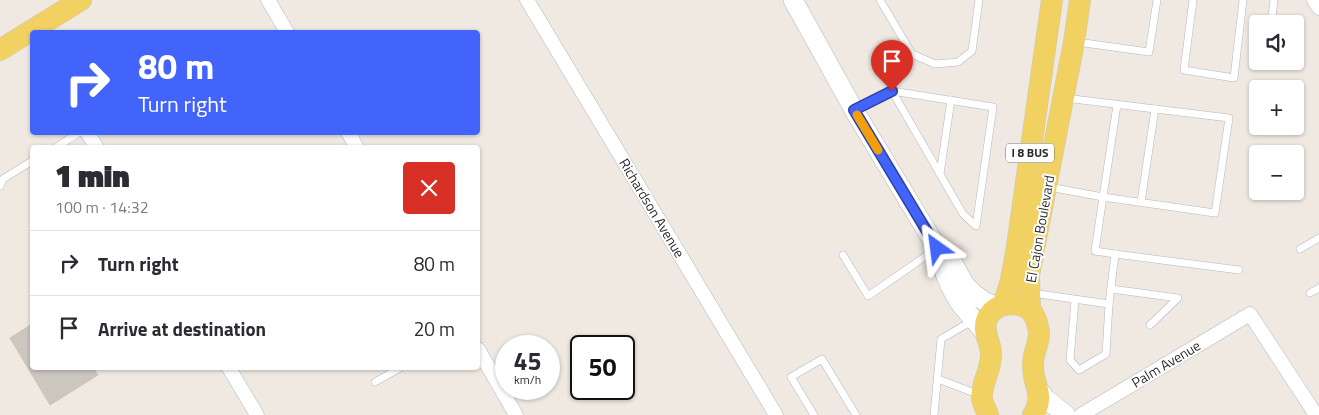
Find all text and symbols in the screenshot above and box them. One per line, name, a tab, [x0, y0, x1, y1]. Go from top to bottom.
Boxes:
map controls	[1249, 15, 1304, 200]
button: sound	[1249, 15, 1304, 70]
text: 80 m	[138, 39, 214, 93]
pin	[871, 40, 913, 91]
icon: arrive	[878, 47, 906, 75]
icon: right	[55, 50, 120, 115]
button: +	[1249, 80, 1304, 135]
text: Turn right	[138, 87, 227, 121]
road number: I 8 BUS	[1006, 144, 1054, 162]
button: −	[1249, 145, 1304, 200]
text: 1 min	[55, 153, 130, 199]
street label: Richardson Avenue	[614, 154, 690, 261]
button: close	[403, 162, 455, 214]
street label: El Cajon Boulevard	[1020, 173, 1059, 284]
text: 100 m · 14:32	[55, 195, 149, 219]
position arrow	[910, 221, 962, 273]
icon: right	[55, 249, 83, 277]
text: Turn right	[98, 249, 179, 278]
text: 80 m	[414, 249, 455, 278]
icon: arrive	[55, 314, 83, 342]
text: Arrive at destination	[98, 314, 266, 343]
text: 20 m	[414, 314, 455, 343]
speed limit sign: 50	[570, 335, 635, 400]
street label: Palm Avenue	[1127, 335, 1204, 392]
text: 45	[513, 342, 542, 380]
text: km/h	[514, 370, 541, 389]

